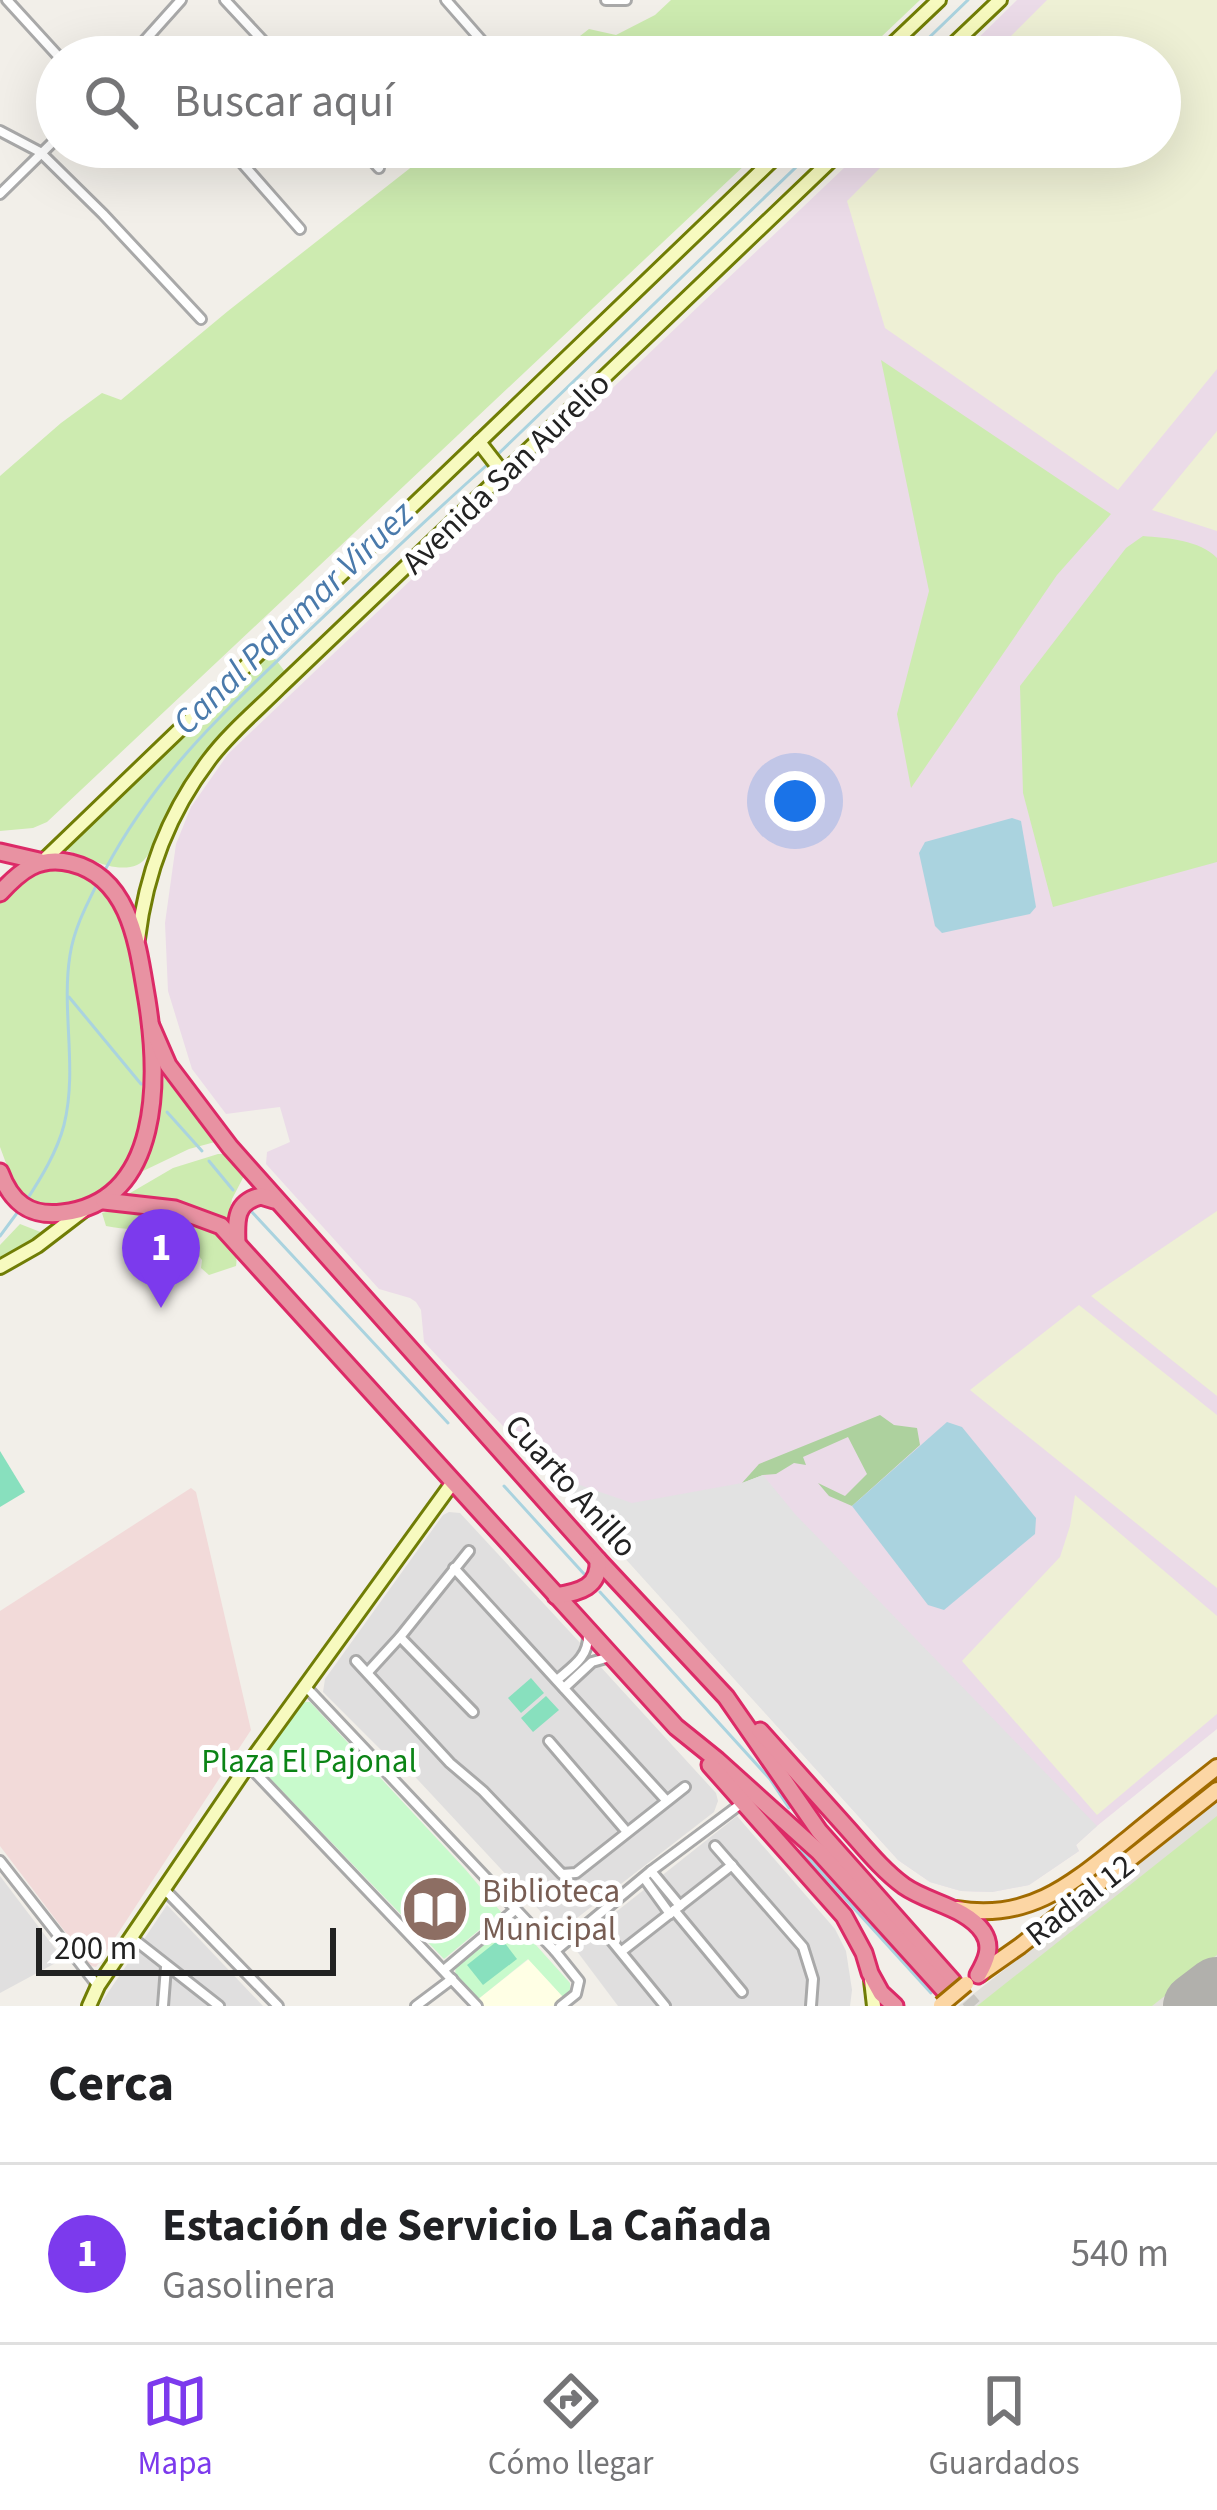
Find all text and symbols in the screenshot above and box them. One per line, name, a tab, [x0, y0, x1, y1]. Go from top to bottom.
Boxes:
search box	[36, 36, 1181, 168]
icon: search	[78, 69, 144, 135]
text: Buscar aquí	[174, 70, 394, 134]
street label: Avenida San Aurelio	[391, 361, 621, 585]
water label: Canal Palamar Viruez	[161, 489, 426, 747]
your location	[765, 771, 825, 831]
pin: 1	[122, 1209, 200, 1308]
street label: Cuarto Anillo	[494, 1404, 648, 1568]
park label: Plaza El Pajonal	[201, 1738, 417, 1785]
street label: Radial 12	[1016, 1843, 1144, 1958]
place label: Biblioteca Municipal	[482, 1868, 620, 1953]
library icon: Biblioteca Municipal	[400, 1874, 470, 1944]
scale bar	[36, 1922, 336, 1975]
text: 200 m	[54, 1925, 137, 1972]
text: Cerca	[48, 2048, 174, 2120]
text: Estación de Servicio La Cañada	[162, 2194, 772, 2258]
text: 1	[77, 2226, 97, 2282]
text: 540 m	[1071, 2226, 1169, 2282]
text: Gasolinera	[162, 2258, 336, 2314]
tab: Mapa	[138, 2368, 213, 2487]
tab: Cómo llegar	[488, 2368, 653, 2487]
tab: Guardados	[928, 2368, 1079, 2487]

